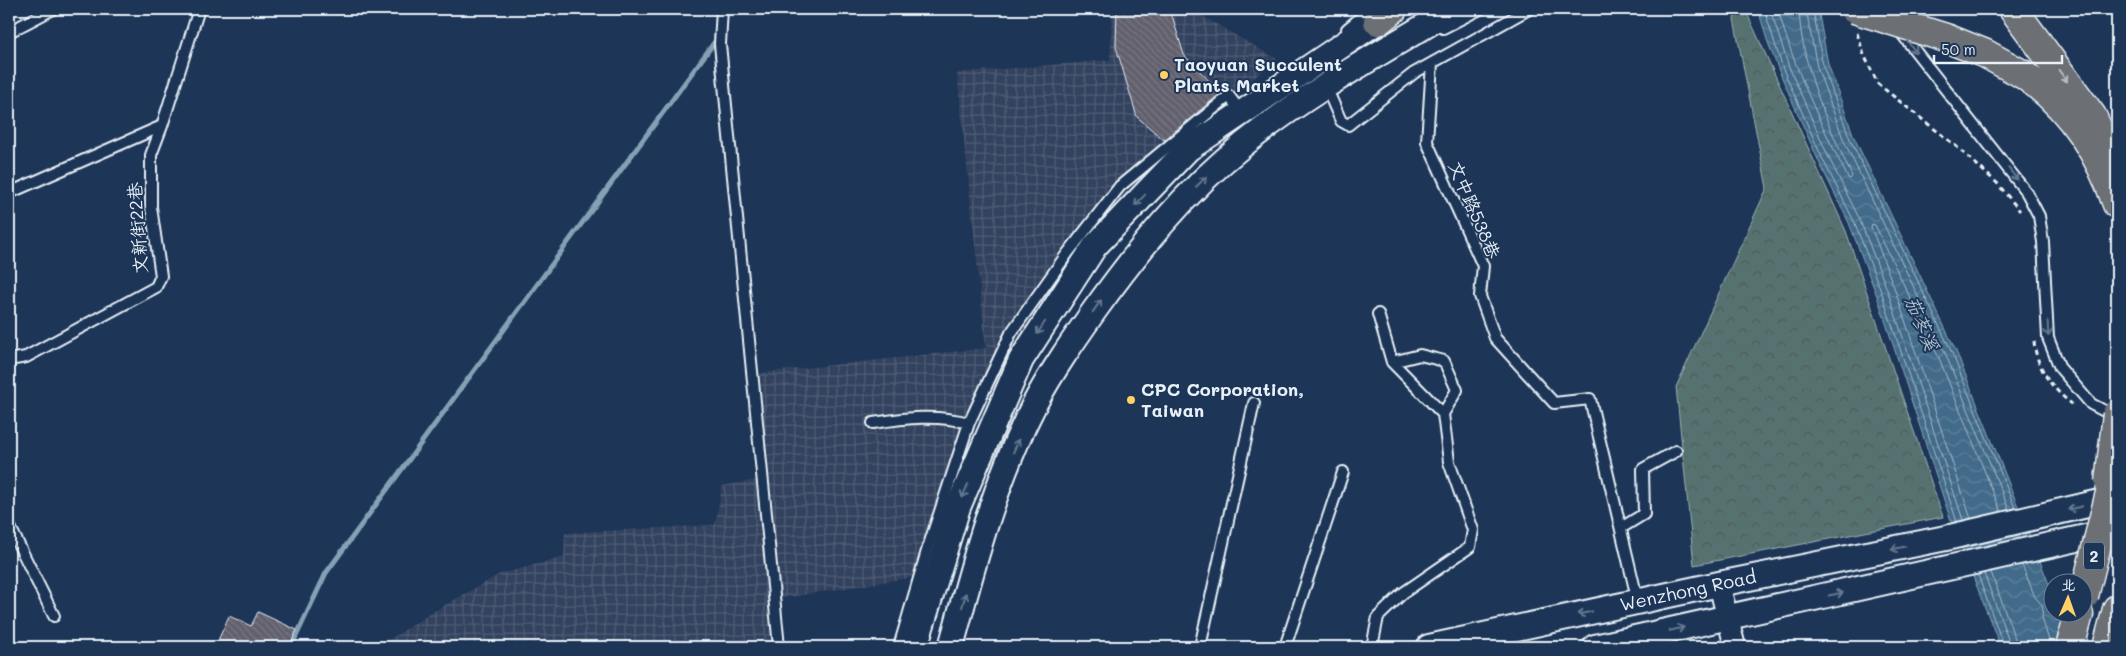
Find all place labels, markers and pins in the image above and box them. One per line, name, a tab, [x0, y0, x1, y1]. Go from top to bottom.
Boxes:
place label: Taoyuan Succulent Plants Market	[1174, 52, 1342, 97]
marker: Taoyuan Succulent Plants Market	[1158, 69, 1170, 81]
place label: CPC Corporation, Taiwan	[1141, 377, 1304, 422]
marker: CPC Corporation, Taiwan	[1125, 394, 1137, 406]

